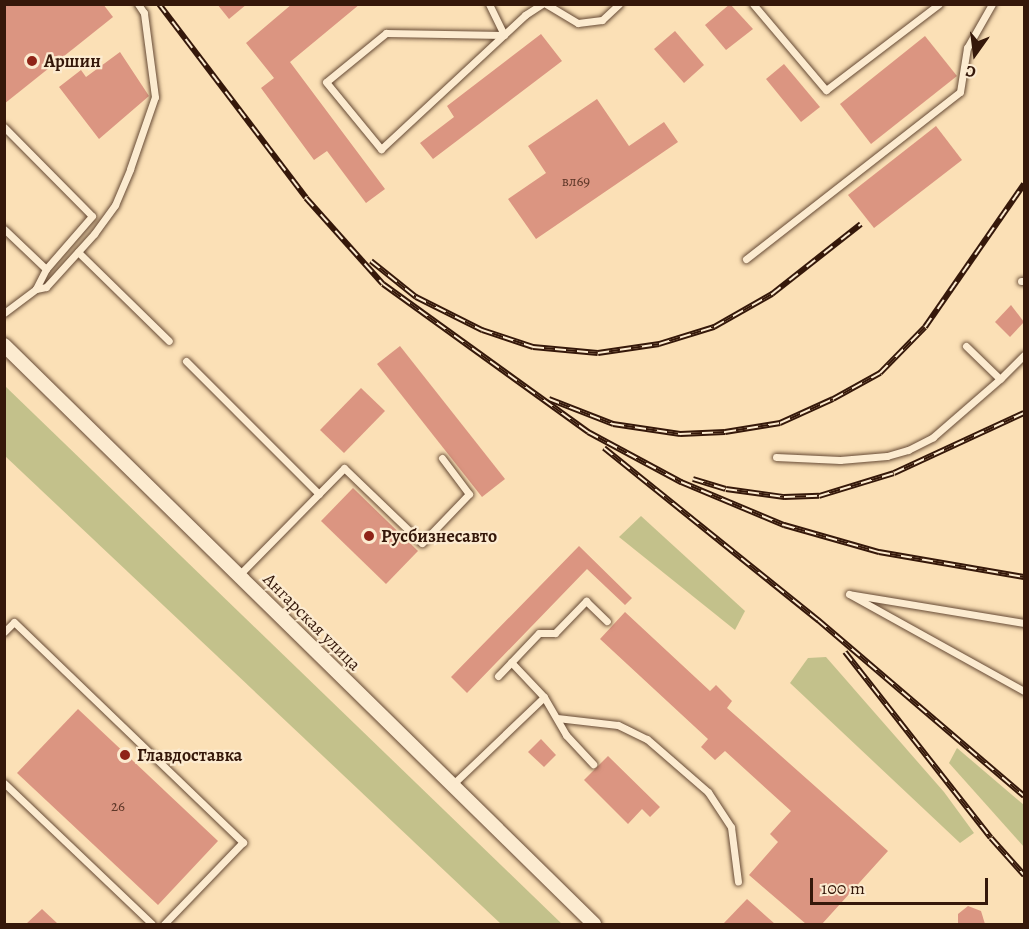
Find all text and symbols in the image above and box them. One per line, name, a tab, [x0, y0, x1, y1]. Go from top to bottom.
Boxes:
north arrow	[945, 24, 1005, 84]
place label: Аршин	[44, 50, 101, 72]
marker: Аршин	[25, 54, 39, 68]
text: С	[963, 60, 978, 83]
house number: вл69	[562, 173, 590, 191]
place label: Русбизнесавто	[381, 525, 497, 547]
marker: Русбизнесавто	[362, 529, 376, 543]
street label: Ангарская улица	[259, 569, 365, 675]
place label: Главдоставка	[137, 744, 242, 766]
marker: Главдоставка	[118, 748, 132, 762]
house number: 26	[111, 798, 125, 816]
scale bar	[813, 866, 992, 904]
text: 100 m	[821, 876, 865, 900]

